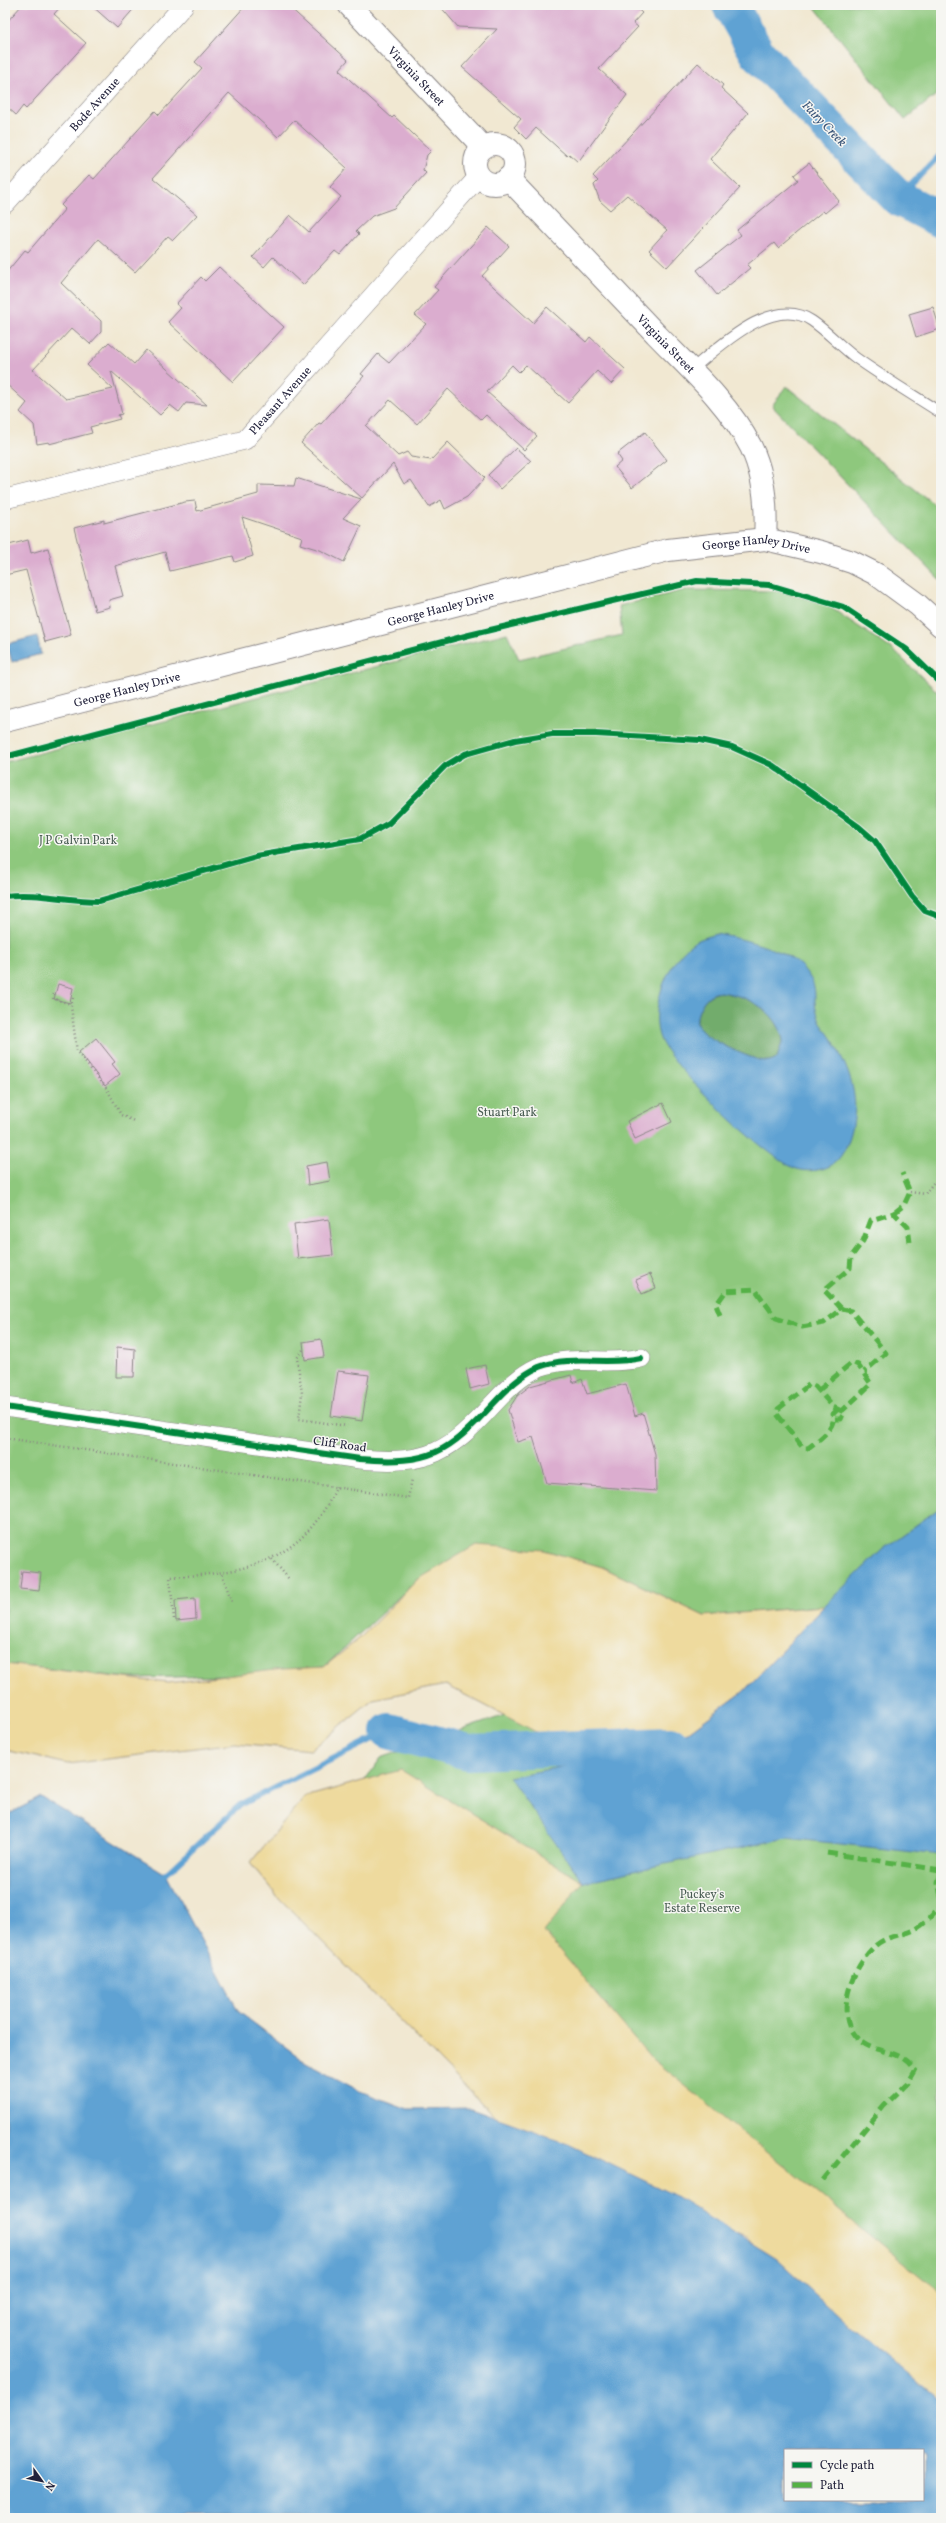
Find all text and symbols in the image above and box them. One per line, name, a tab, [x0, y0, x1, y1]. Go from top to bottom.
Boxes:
street label: Virginia Street	[383, 44, 448, 110]
street label: Bode Avenue	[67, 74, 124, 136]
water label: Fairy Creek	[797, 98, 850, 151]
street label: Virginia Street	[633, 311, 698, 378]
street label: Pleasant Avenue	[246, 363, 316, 439]
street label: George Hanley Drive	[702, 532, 812, 558]
street label: George Hanley Drive	[386, 588, 496, 631]
street label: George Hanley Drive	[72, 669, 183, 712]
park label: J P Galvin Park	[39, 833, 117, 849]
park label: Stuart Park	[477, 1105, 537, 1121]
street label: Cliff Road	[312, 1433, 368, 1457]
park label: Puckey's Estate Reserve	[664, 1887, 740, 1917]
legend	[784, 2449, 924, 2501]
text: Cycle path	[820, 2458, 875, 2474]
north arrow	[22, 2461, 62, 2501]
text: N	[41, 2478, 58, 2493]
text: Path	[820, 2478, 844, 2494]

